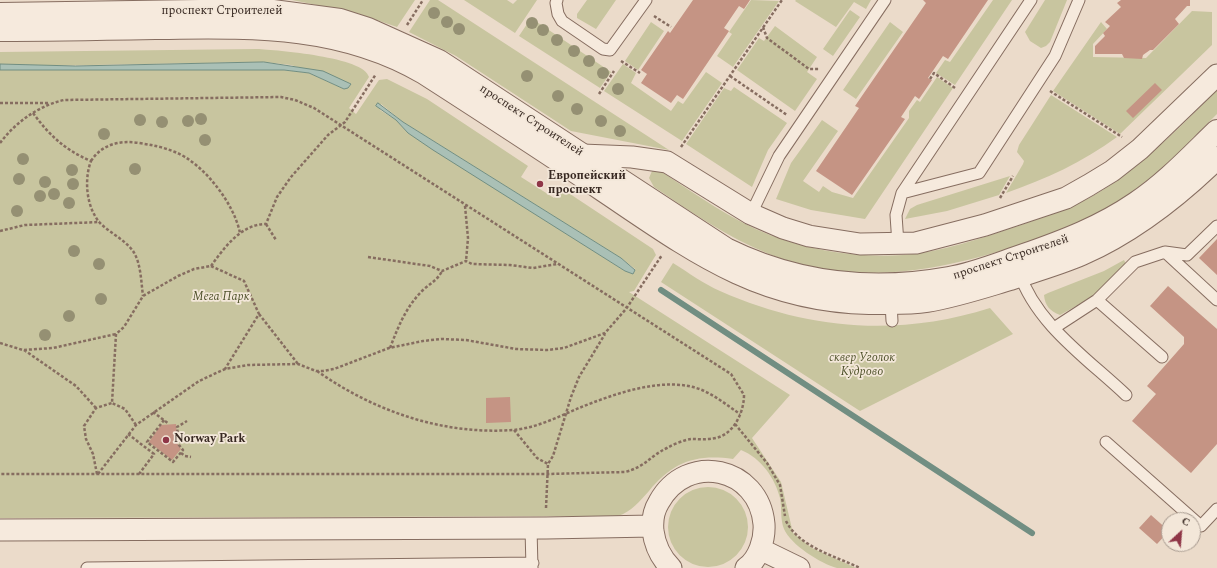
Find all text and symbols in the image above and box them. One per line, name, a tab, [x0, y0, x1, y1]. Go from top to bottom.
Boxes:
street label: проспект Строителей	[162, 5, 282, 19]
street label: проспект Строителей	[476, 82, 586, 160]
place label: Европейский проспект	[548, 170, 626, 198]
marker: Европейский проспект	[535, 179, 545, 189]
street label: проспект Строителей	[951, 232, 1071, 284]
park label: Мега Парк	[193, 291, 249, 305]
park label: сквер Уголок Кудрово	[829, 352, 895, 380]
place label: Norway Park	[174, 433, 246, 447]
marker: Norway Park	[161, 435, 171, 445]
north arrow	[1161, 512, 1201, 552]
text: С	[1179, 512, 1193, 531]

